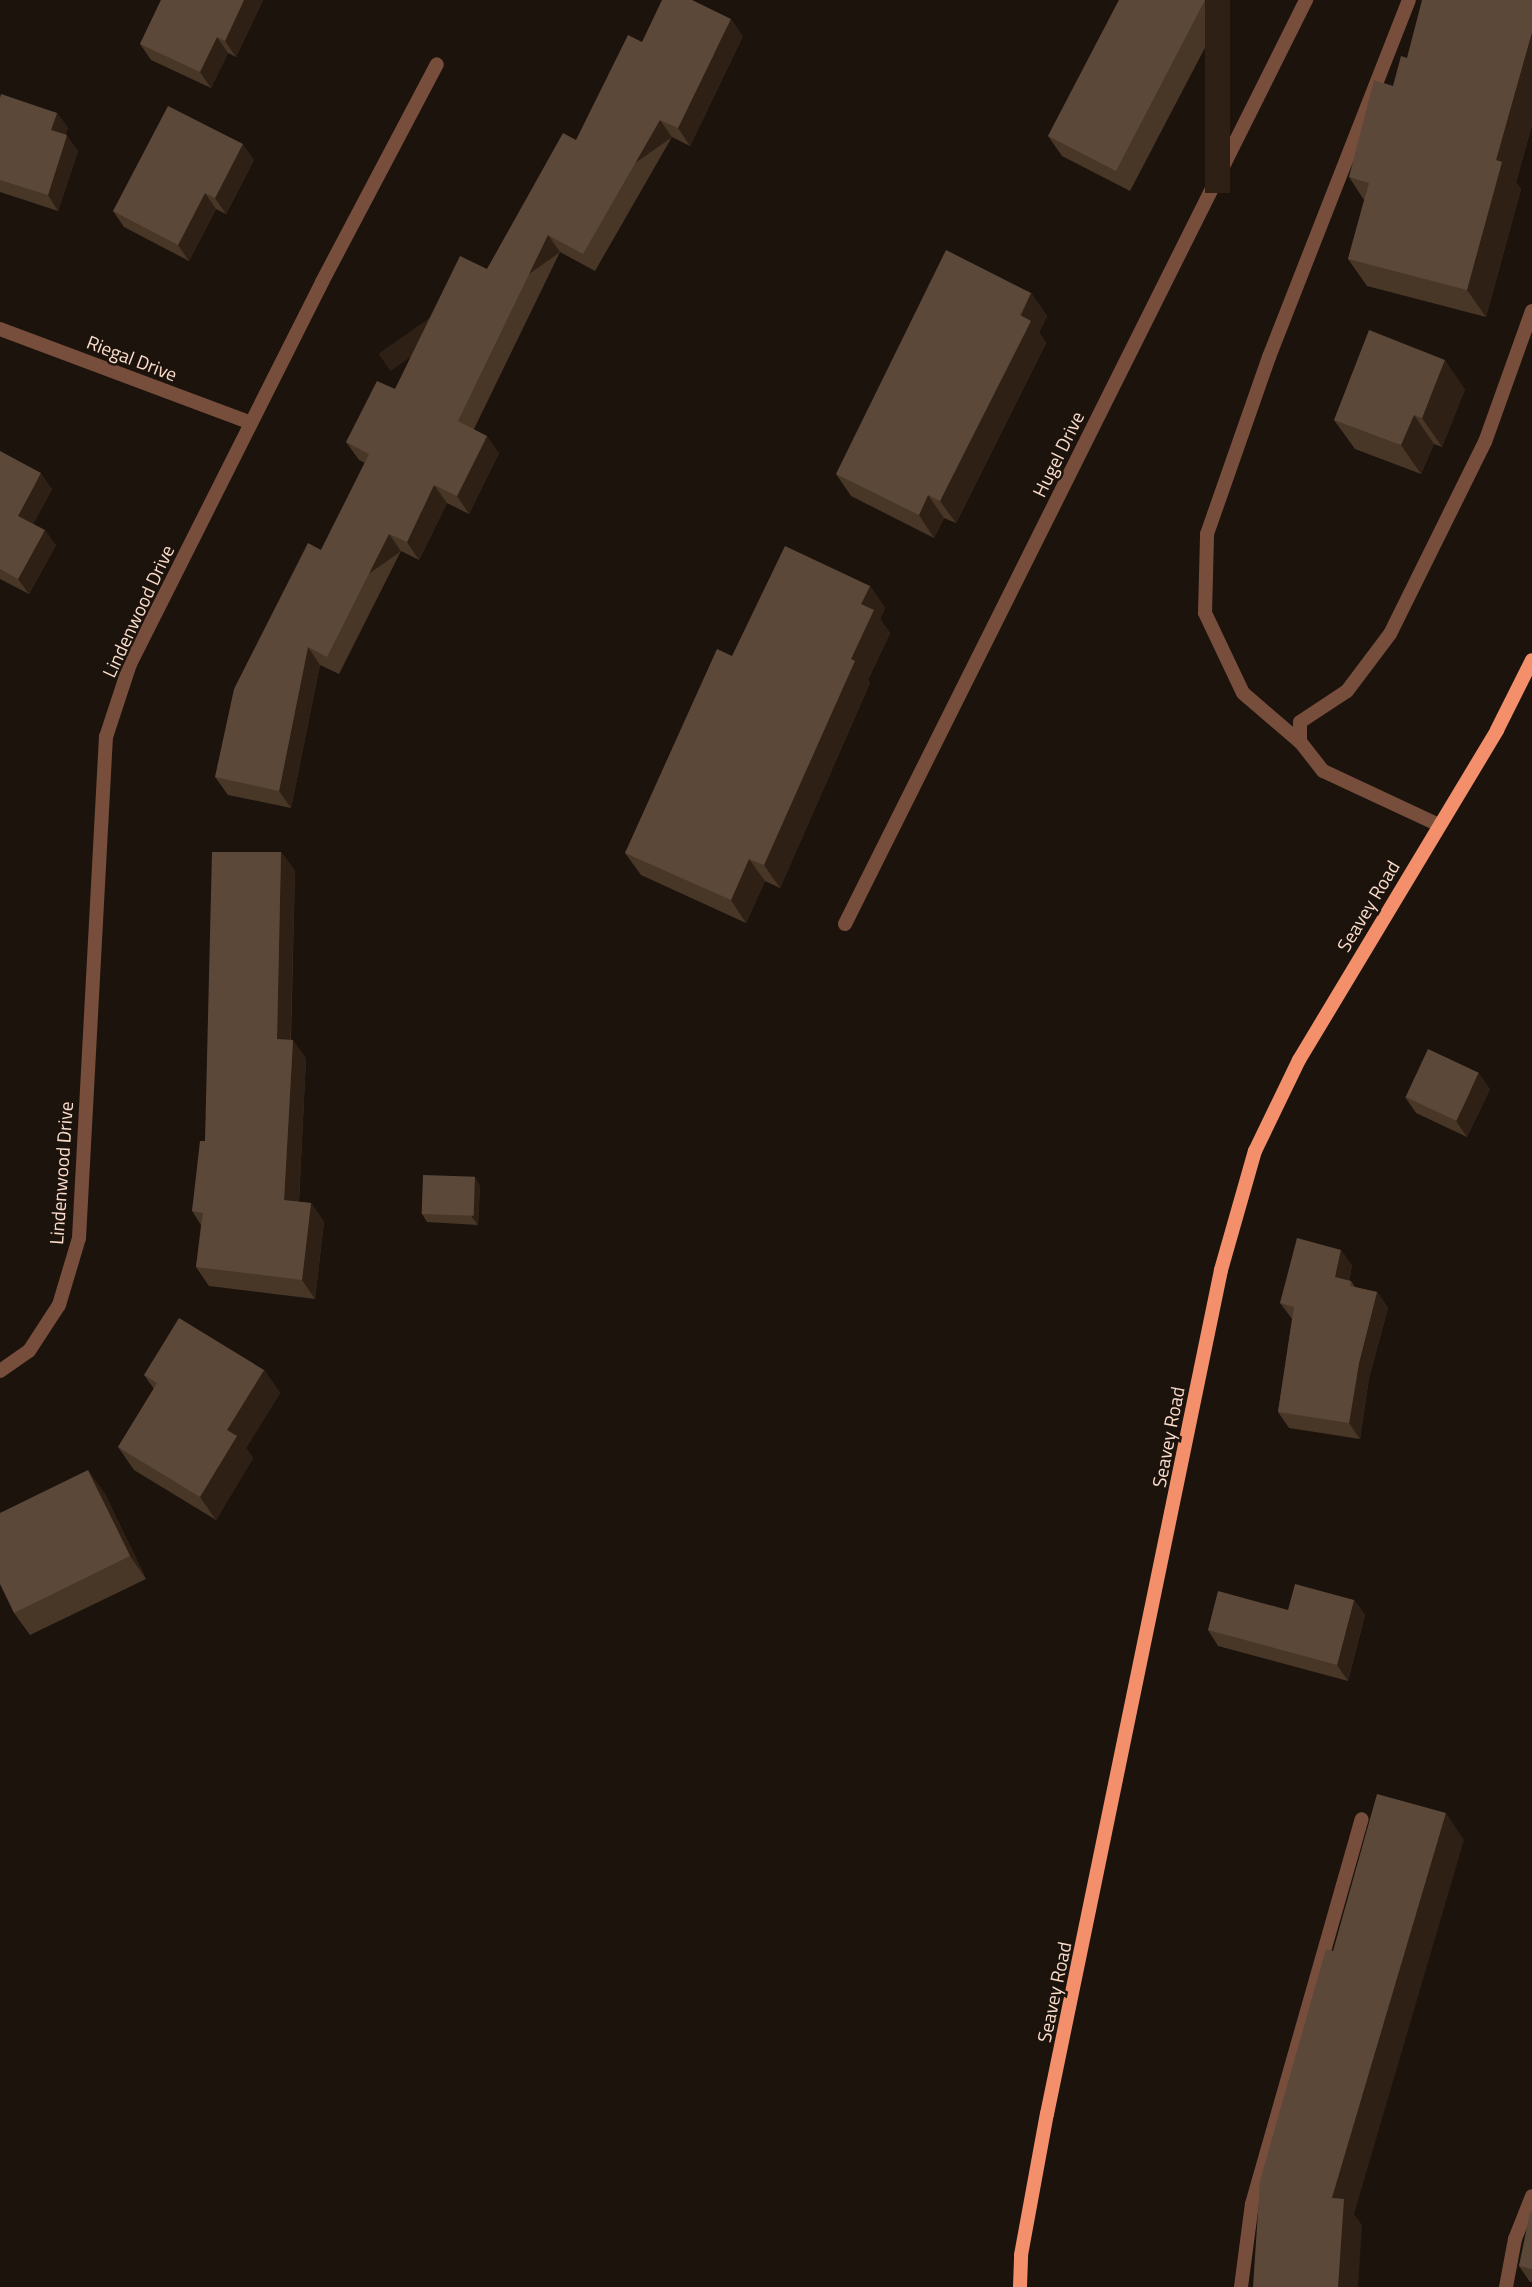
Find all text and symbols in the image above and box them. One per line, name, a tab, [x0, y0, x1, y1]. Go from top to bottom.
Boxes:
street label: Riegal Drive	[84, 330, 180, 386]
street label: Hugel Drive	[1028, 407, 1088, 501]
street label: Lindenwood Drive	[97, 541, 179, 681]
street label: Seavey Road	[1332, 856, 1404, 956]
street label: Lindenwood Drive	[45, 1101, 77, 1245]
street label: Seavey Road	[1147, 1385, 1189, 1489]
street label: Seavey Road	[1032, 1940, 1076, 2044]

